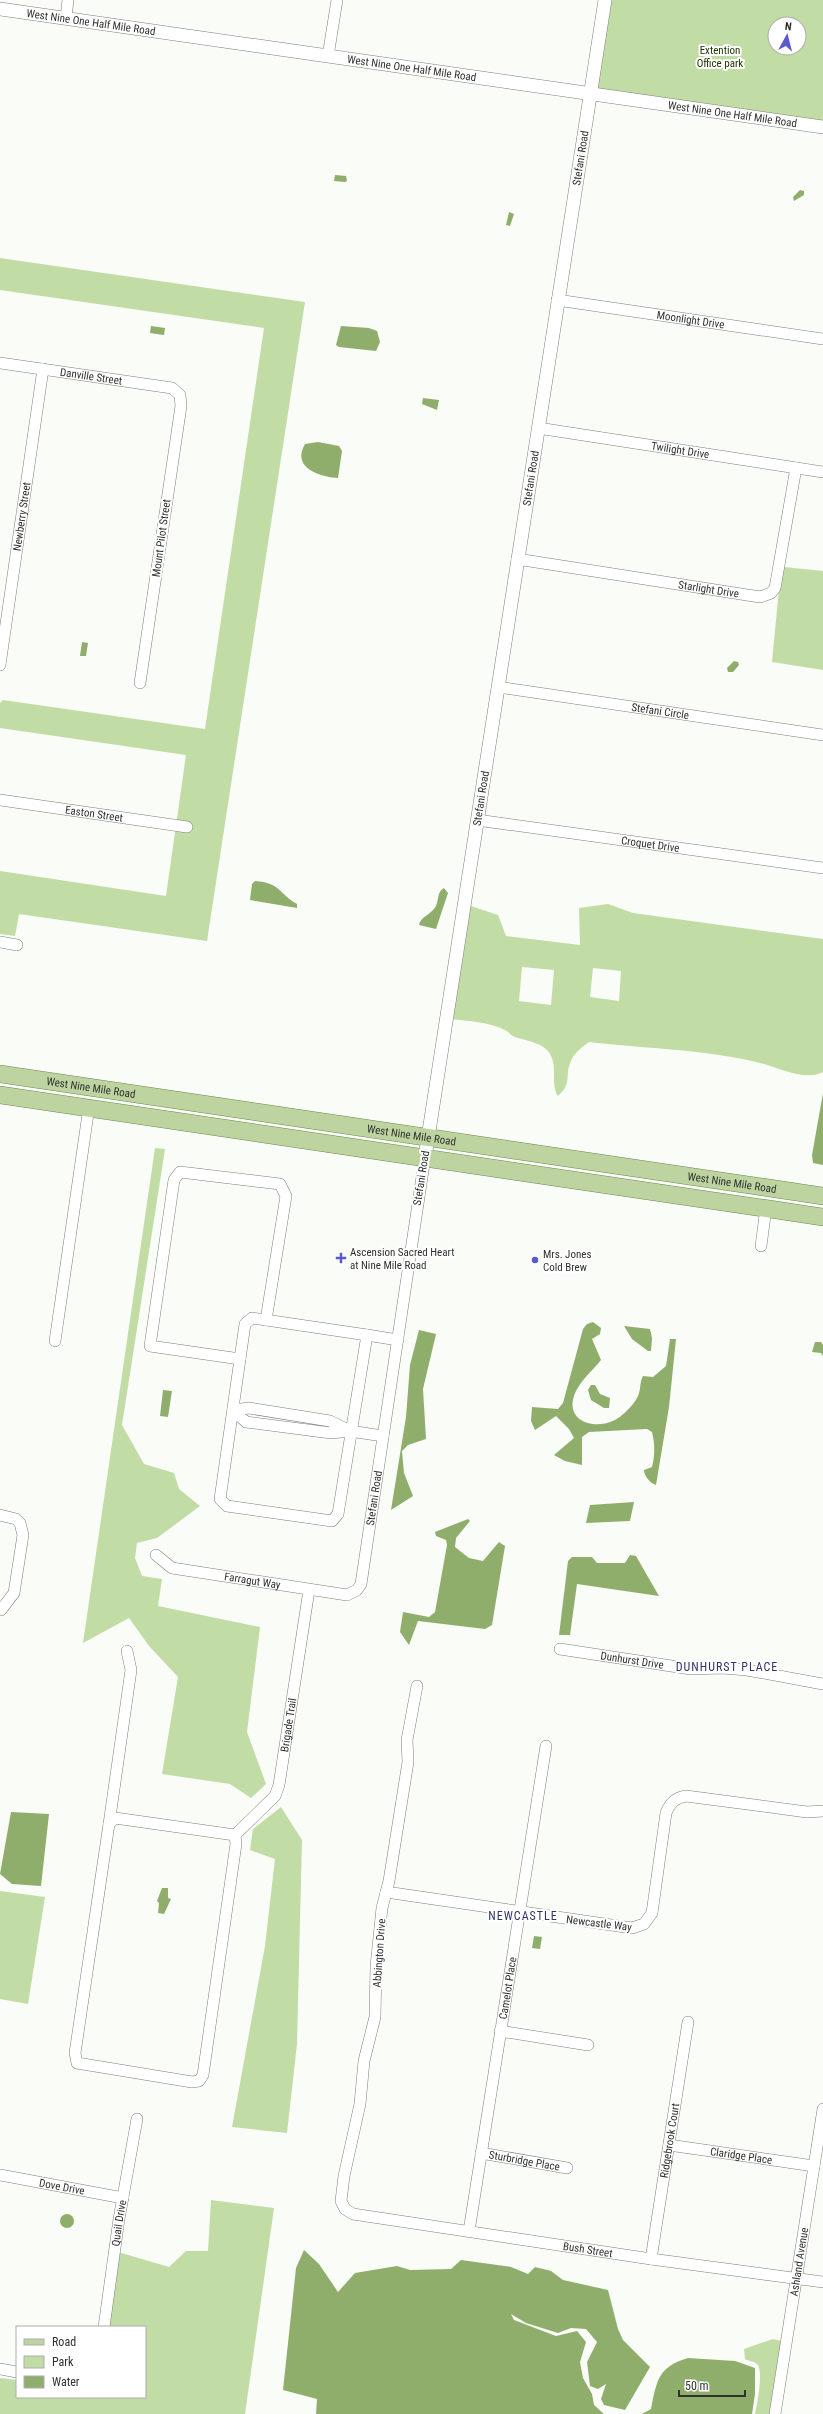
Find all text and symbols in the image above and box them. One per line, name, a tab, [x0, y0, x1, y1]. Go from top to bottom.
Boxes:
street label: West Nine One Half Mile Road	[26, 7, 156, 38]
north arrow	[767, 16, 807, 56]
text: N	[784, 20, 793, 33]
park label: Extention Office park	[697, 44, 743, 70]
street label: West Nine One Half Mile Road	[346, 53, 477, 84]
street label: West Nine One Half Mile Road	[667, 99, 798, 130]
street label: Stefani Road	[570, 130, 592, 186]
street label: Moonlight Drive	[656, 309, 725, 331]
street label: Danville Street	[59, 366, 123, 388]
street label: Twilight Drive	[650, 440, 710, 461]
street label: Stefani Road	[520, 450, 542, 507]
street label: Newberry Street	[11, 481, 33, 552]
street label: Mount Pilot Street	[150, 498, 173, 578]
street label: Starlight Drive	[677, 578, 740, 601]
street label: Stefani Circle	[630, 701, 690, 722]
street label: Stefani Road	[471, 770, 492, 827]
street label: Easton Street	[64, 803, 124, 825]
street label: Croquet Drive	[620, 834, 680, 855]
street label: West Nine Mile Road	[46, 1075, 136, 1101]
street label: West Nine Mile Road	[366, 1122, 457, 1149]
street label: Stefani Road	[411, 1150, 432, 1206]
street label: West Nine Mile Road	[687, 1170, 777, 1196]
place label: Ascension Sacred Heart at Nine Mile Road	[350, 1246, 454, 1272]
place label: Mrs. Jones Cold Brew	[543, 1248, 591, 1274]
marker: Ascension Sacred Heart at Nine Mile Road	[335, 1252, 347, 1264]
marker: Mrs. Jones Cold Brew	[530, 1255, 540, 1265]
street label: Stefani Road	[364, 1470, 385, 1526]
street label: Farragut Way	[223, 1570, 282, 1592]
street label: Dunhurst Drive	[600, 1649, 665, 1672]
district label: DUNHURST PLACE	[676, 1660, 778, 1674]
street label: Brigade Trail	[278, 1697, 299, 1753]
district label: NEWCASTLE	[488, 1909, 558, 1923]
street label: Newcastle Way	[565, 1913, 633, 1934]
street label: Abbington Drive	[371, 1918, 388, 1988]
street label: Camelot Place	[497, 1956, 519, 2020]
street label: Ridgebrook Court	[658, 2102, 682, 2179]
street label: Claridge Place	[709, 2145, 773, 2167]
street label: Sturbridge Place	[488, 2148, 561, 2174]
street label: Dove Drive	[38, 2176, 86, 2198]
street label: Quail Drive	[109, 2199, 129, 2247]
street label: Ashland Avenue	[788, 2227, 811, 2297]
street label: Bush Street	[562, 2240, 613, 2260]
legend	[16, 2326, 146, 2398]
text: Road	[52, 2335, 76, 2349]
text: Park	[52, 2355, 74, 2369]
scale bar	[679, 2372, 745, 2398]
text: Water	[52, 2375, 80, 2389]
text: 50 m	[685, 2379, 709, 2393]

